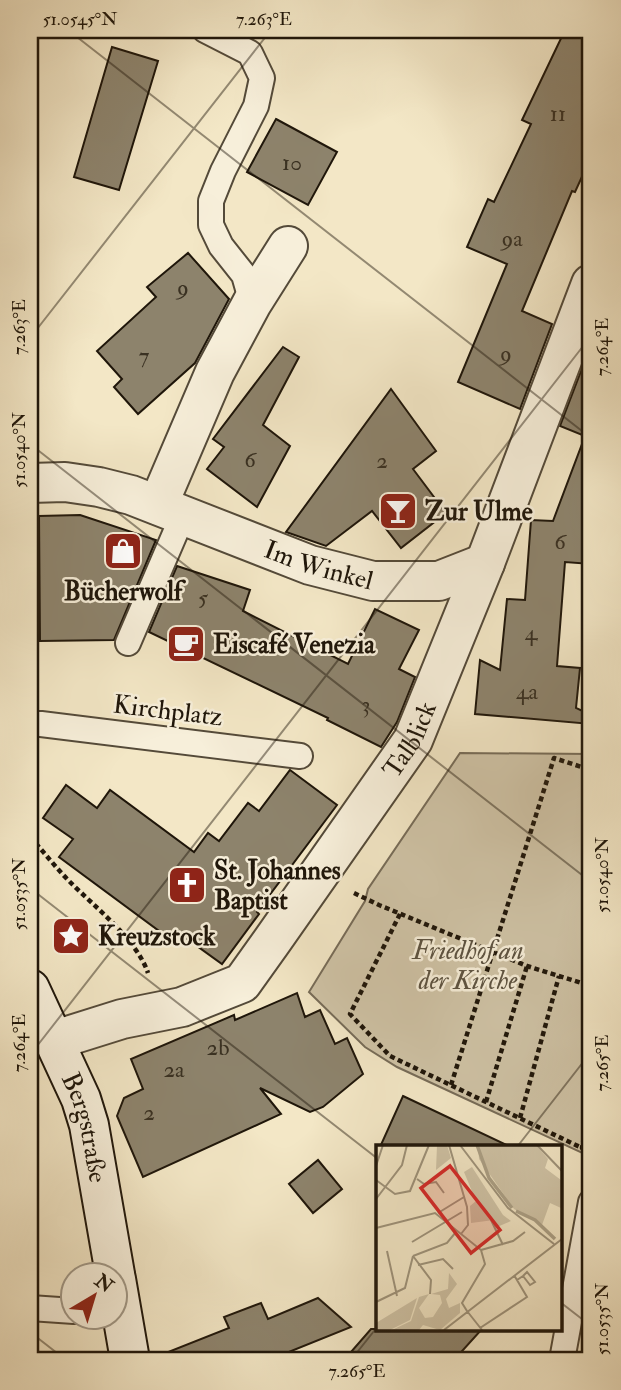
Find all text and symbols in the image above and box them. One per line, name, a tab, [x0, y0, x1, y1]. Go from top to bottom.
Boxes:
text: 51.0545°N	[43, 8, 117, 31]
text: 7.263°E	[236, 8, 292, 31]
house number: 11	[550, 99, 566, 128]
house number: 10	[282, 148, 302, 177]
house number: 9a	[499, 224, 523, 253]
house number: 9	[175, 273, 189, 302]
text: 7.263°E	[8, 299, 31, 355]
text: 7.264°E	[591, 318, 614, 376]
house number: 9	[498, 339, 512, 368]
house number: 7	[139, 341, 150, 370]
text: 51.0540°N	[8, 412, 31, 488]
house number: 6	[244, 445, 257, 474]
house number: 2	[376, 446, 388, 475]
bar icon: Zur Ulme	[377, 490, 419, 532]
place label: Zur Ulme	[425, 496, 533, 528]
house number: 6	[554, 527, 567, 556]
shop icon: Bücherwolf	[102, 530, 144, 572]
street label: Im Winkel	[259, 534, 377, 597]
place label: Bücherwolf	[64, 576, 187, 608]
house number: 5	[198, 583, 208, 612]
house number: 4	[525, 618, 539, 647]
cafe icon: Eiscafé Venezia	[165, 623, 207, 665]
place label: Eiscafé Venezia	[213, 629, 376, 661]
house number: 4a	[516, 677, 538, 706]
street label: Kirchplatz	[111, 688, 225, 735]
house number: 3	[362, 690, 370, 719]
street label: Talblick	[376, 697, 444, 785]
text: 51.0540°N	[591, 837, 614, 913]
place label: St. Johannes Baptist	[214, 855, 341, 918]
text: 51.0535°N	[8, 858, 31, 930]
church icon: St. Johannes Baptist	[166, 864, 208, 906]
place icon: Kreuzstock	[50, 915, 92, 957]
place label: Kreuzstock	[98, 921, 216, 953]
park label: Friedhof an der Kirche	[411, 935, 523, 997]
text: 7.264°E	[8, 1014, 31, 1072]
house number: 2b	[207, 1033, 229, 1062]
text: 7.265°E	[591, 1035, 614, 1091]
house number: 2a	[163, 1055, 185, 1084]
street label: Bergstraße	[54, 1068, 114, 1185]
house number: 2	[143, 1098, 155, 1127]
inset map	[376, 1145, 562, 1330]
north arrow	[60, 1260, 130, 1330]
text: N	[89, 1268, 119, 1299]
text: 51.0535°N	[591, 1283, 614, 1355]
text: 7.265°E	[329, 1360, 385, 1383]

